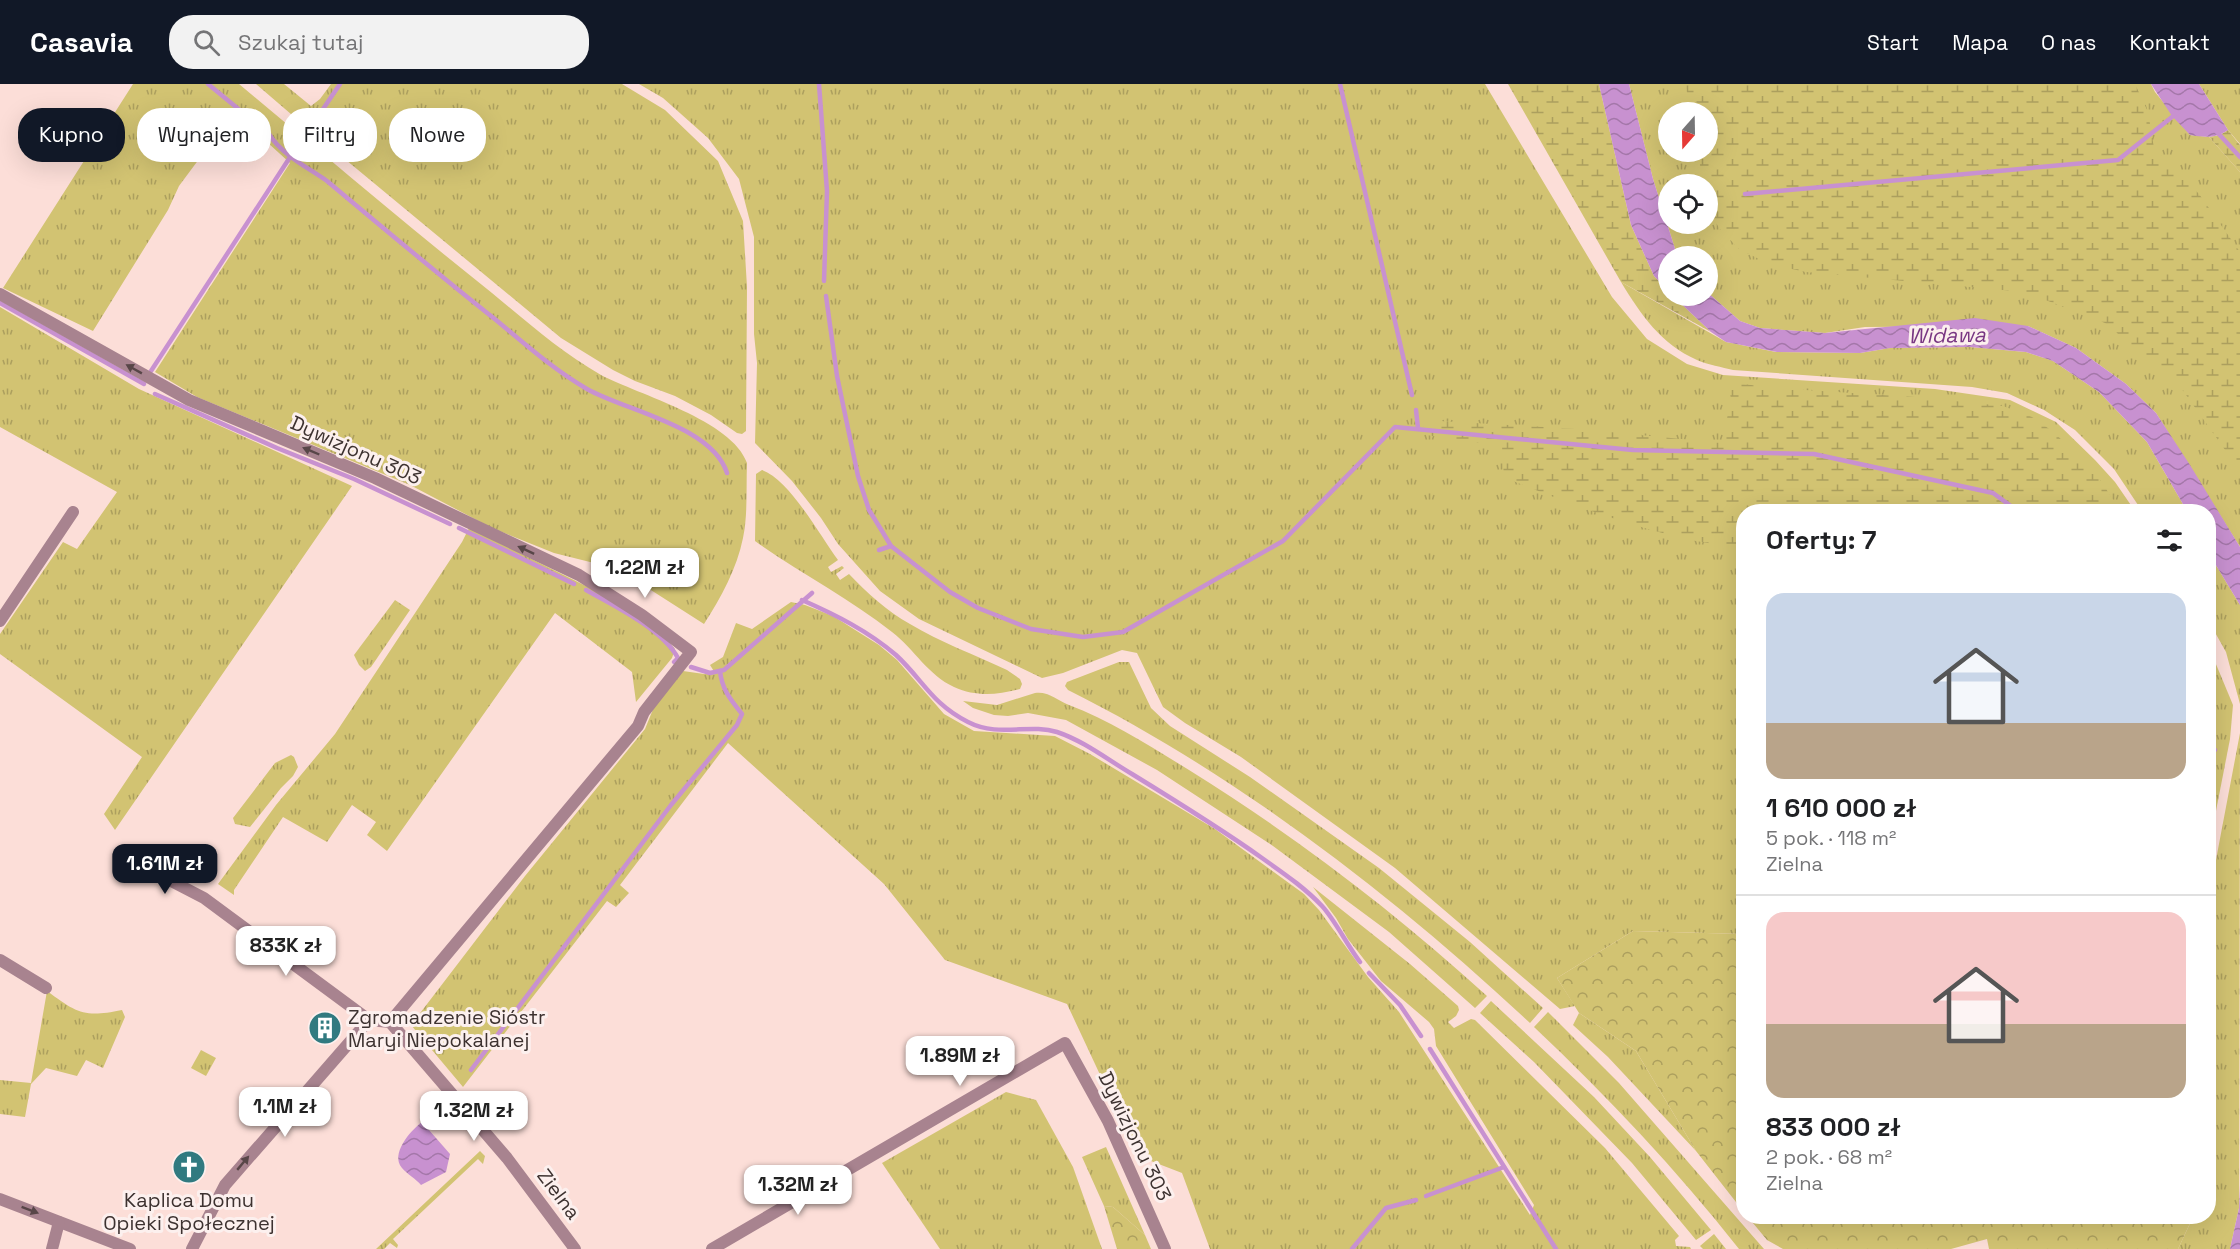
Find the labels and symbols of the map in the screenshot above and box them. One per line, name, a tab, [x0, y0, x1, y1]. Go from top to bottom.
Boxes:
north arrow	[1658, 102, 1718, 162]
water label: Widawa	[1908, 321, 1987, 349]
one-way arrow	[125, 364, 142, 374]
street label: Dywizjonu 303	[286, 410, 426, 490]
one-way arrow	[302, 446, 319, 455]
one-way arrow	[517, 546, 534, 555]
pin: 1.22M zł	[583, 548, 707, 599]
pin: 1.61M zł	[103, 844, 227, 895]
pin: 833K zł	[231, 926, 341, 977]
place label: Zgromadzenie Sióstr Maryi Niepokalanej	[348, 1004, 546, 1053]
building icon: Zgromadzenie Sióstr Maryi Niepokalanej	[307, 1010, 343, 1046]
pin: 1.89M zł	[898, 1036, 1022, 1087]
street label: Dywizjonu 303	[1092, 1067, 1178, 1205]
pin: 1.1M zł	[230, 1087, 340, 1138]
pin: 1.32M zł	[412, 1091, 536, 1142]
church icon: Kaplica Domu Opieki Społecznej	[171, 1149, 207, 1185]
one-way arrow	[236, 1156, 249, 1171]
street label: Zielna	[531, 1163, 587, 1225]
pin: 1.32M zł	[736, 1165, 860, 1216]
place label: Kaplica Domu Opieki Społecznej	[103, 1187, 275, 1236]
one-way arrow	[21, 1206, 39, 1216]

